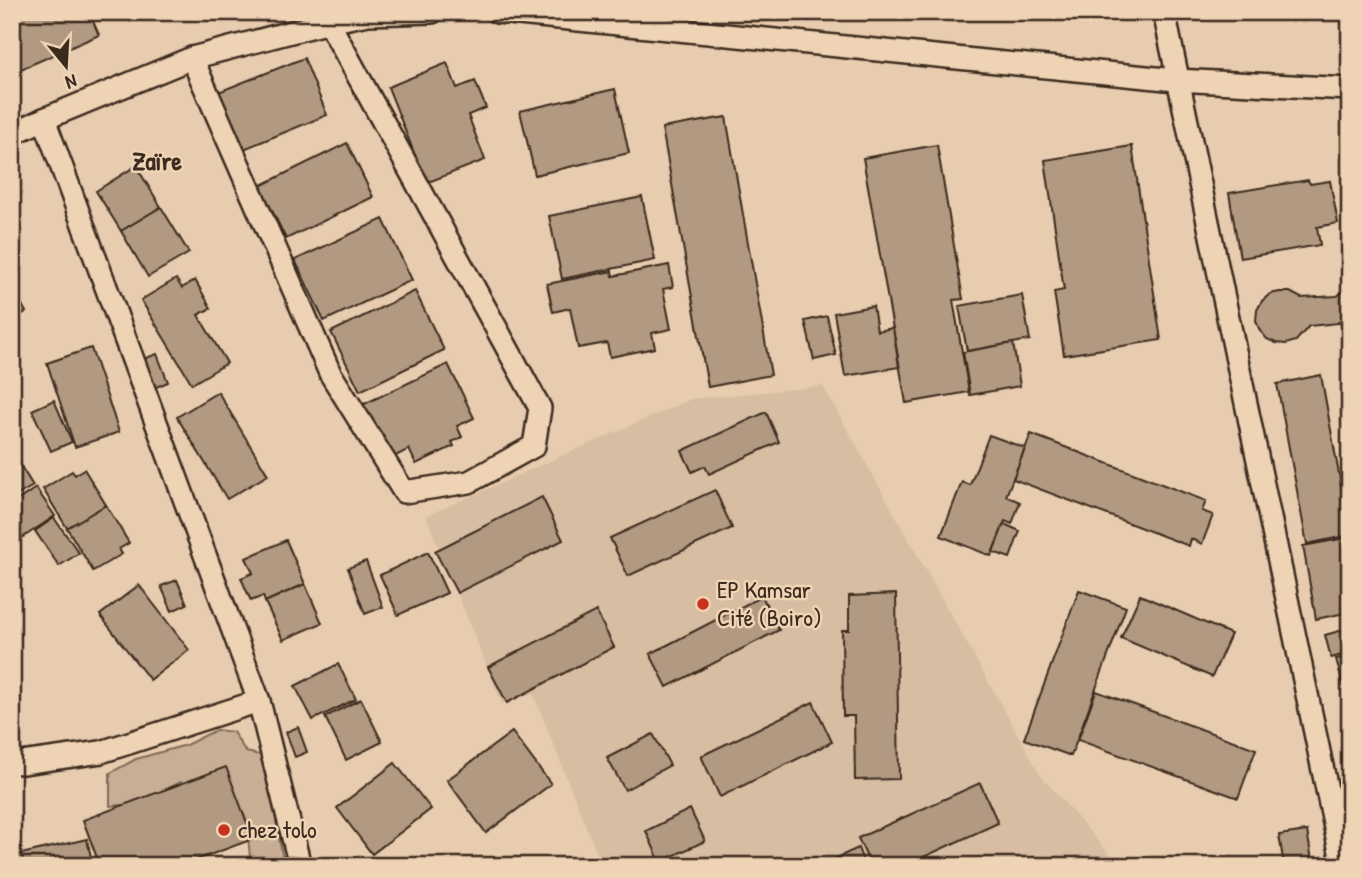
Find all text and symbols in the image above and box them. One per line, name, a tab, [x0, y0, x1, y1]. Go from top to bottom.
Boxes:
north arrow	[32, 32, 102, 102]
text: N	[62, 68, 80, 96]
district label: Zaïre	[132, 143, 182, 178]
place label: EP Kamsar Cité (Boiro)	[717, 573, 822, 633]
marker: EP Kamsar Cité (Boiro)	[695, 596, 711, 612]
place label: chez tolo	[238, 813, 317, 845]
marker: chez tolo	[216, 822, 232, 838]

